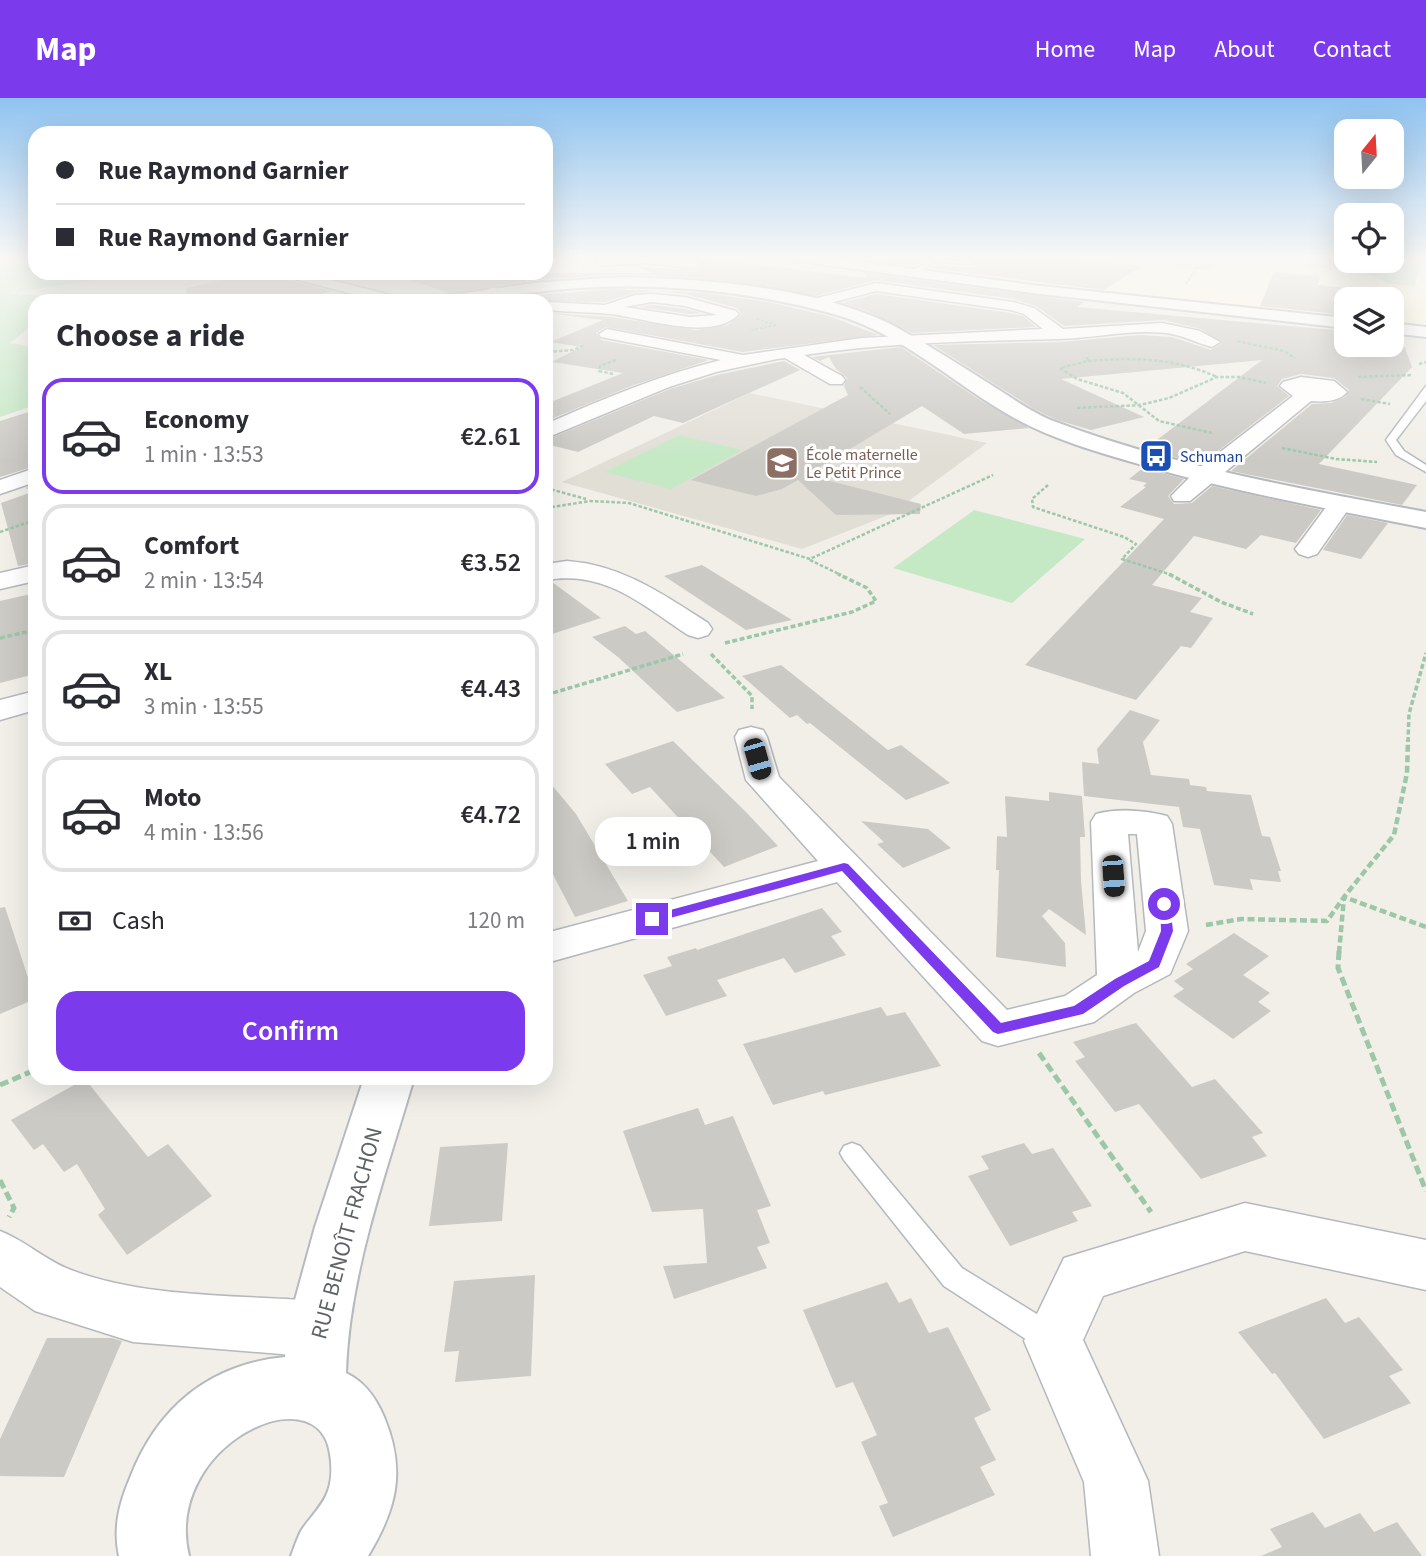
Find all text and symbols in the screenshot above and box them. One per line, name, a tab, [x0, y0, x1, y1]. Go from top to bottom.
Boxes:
text: Map	[35, 26, 96, 73]
text: Home	[1035, 32, 1095, 67]
text: Map	[1133, 32, 1176, 67]
text: About	[1214, 32, 1275, 67]
text: Contact	[1313, 32, 1391, 67]
north arrow	[1334, 119, 1404, 189]
map controls	[1334, 119, 1404, 357]
text: Rue Raymond Garnier	[98, 152, 349, 189]
button: locate	[1334, 203, 1404, 273]
text: Rue Raymond Garnier	[98, 219, 349, 256]
button: layers	[1334, 287, 1404, 357]
text: Choose a ride	[56, 313, 245, 359]
text: Economy	[144, 401, 249, 438]
icon: car	[60, 405, 123, 468]
text: €2.61	[460, 418, 521, 455]
bus stop icon: Schuman	[1137, 437, 1175, 475]
text: 1 min · 13:53	[144, 438, 264, 471]
school or university icon: École maternelle Le Petit Prince	[763, 444, 801, 482]
place label: École maternelle Le Petit Prince	[806, 444, 918, 484]
place label: Schuman	[1180, 446, 1243, 468]
text: Comfort	[144, 527, 239, 564]
icon: car	[60, 531, 123, 594]
text: €3.52	[460, 544, 521, 581]
text: 2 min · 13:54	[144, 564, 264, 597]
text: XL	[144, 653, 172, 690]
icon: car	[60, 657, 123, 720]
text: €4.43	[460, 670, 521, 707]
text: 3 min · 13:55	[144, 690, 264, 723]
car	[742, 736, 773, 782]
text: Moto	[144, 779, 201, 816]
icon: car	[60, 783, 123, 846]
text: €4.72	[460, 796, 521, 833]
text: 4 min · 13:56	[144, 816, 264, 849]
callout: 1 min	[594, 818, 710, 866]
text: 1 min	[626, 825, 680, 858]
car	[1102, 854, 1125, 898]
route start	[1148, 888, 1180, 920]
icon: cash	[56, 902, 94, 940]
text: Cash	[112, 902, 165, 939]
route end	[636, 903, 668, 935]
text: 120 m	[467, 904, 525, 937]
button: Confirm	[56, 991, 525, 1071]
street label: RUE BENOÎT FRACHON	[302, 1123, 391, 1343]

